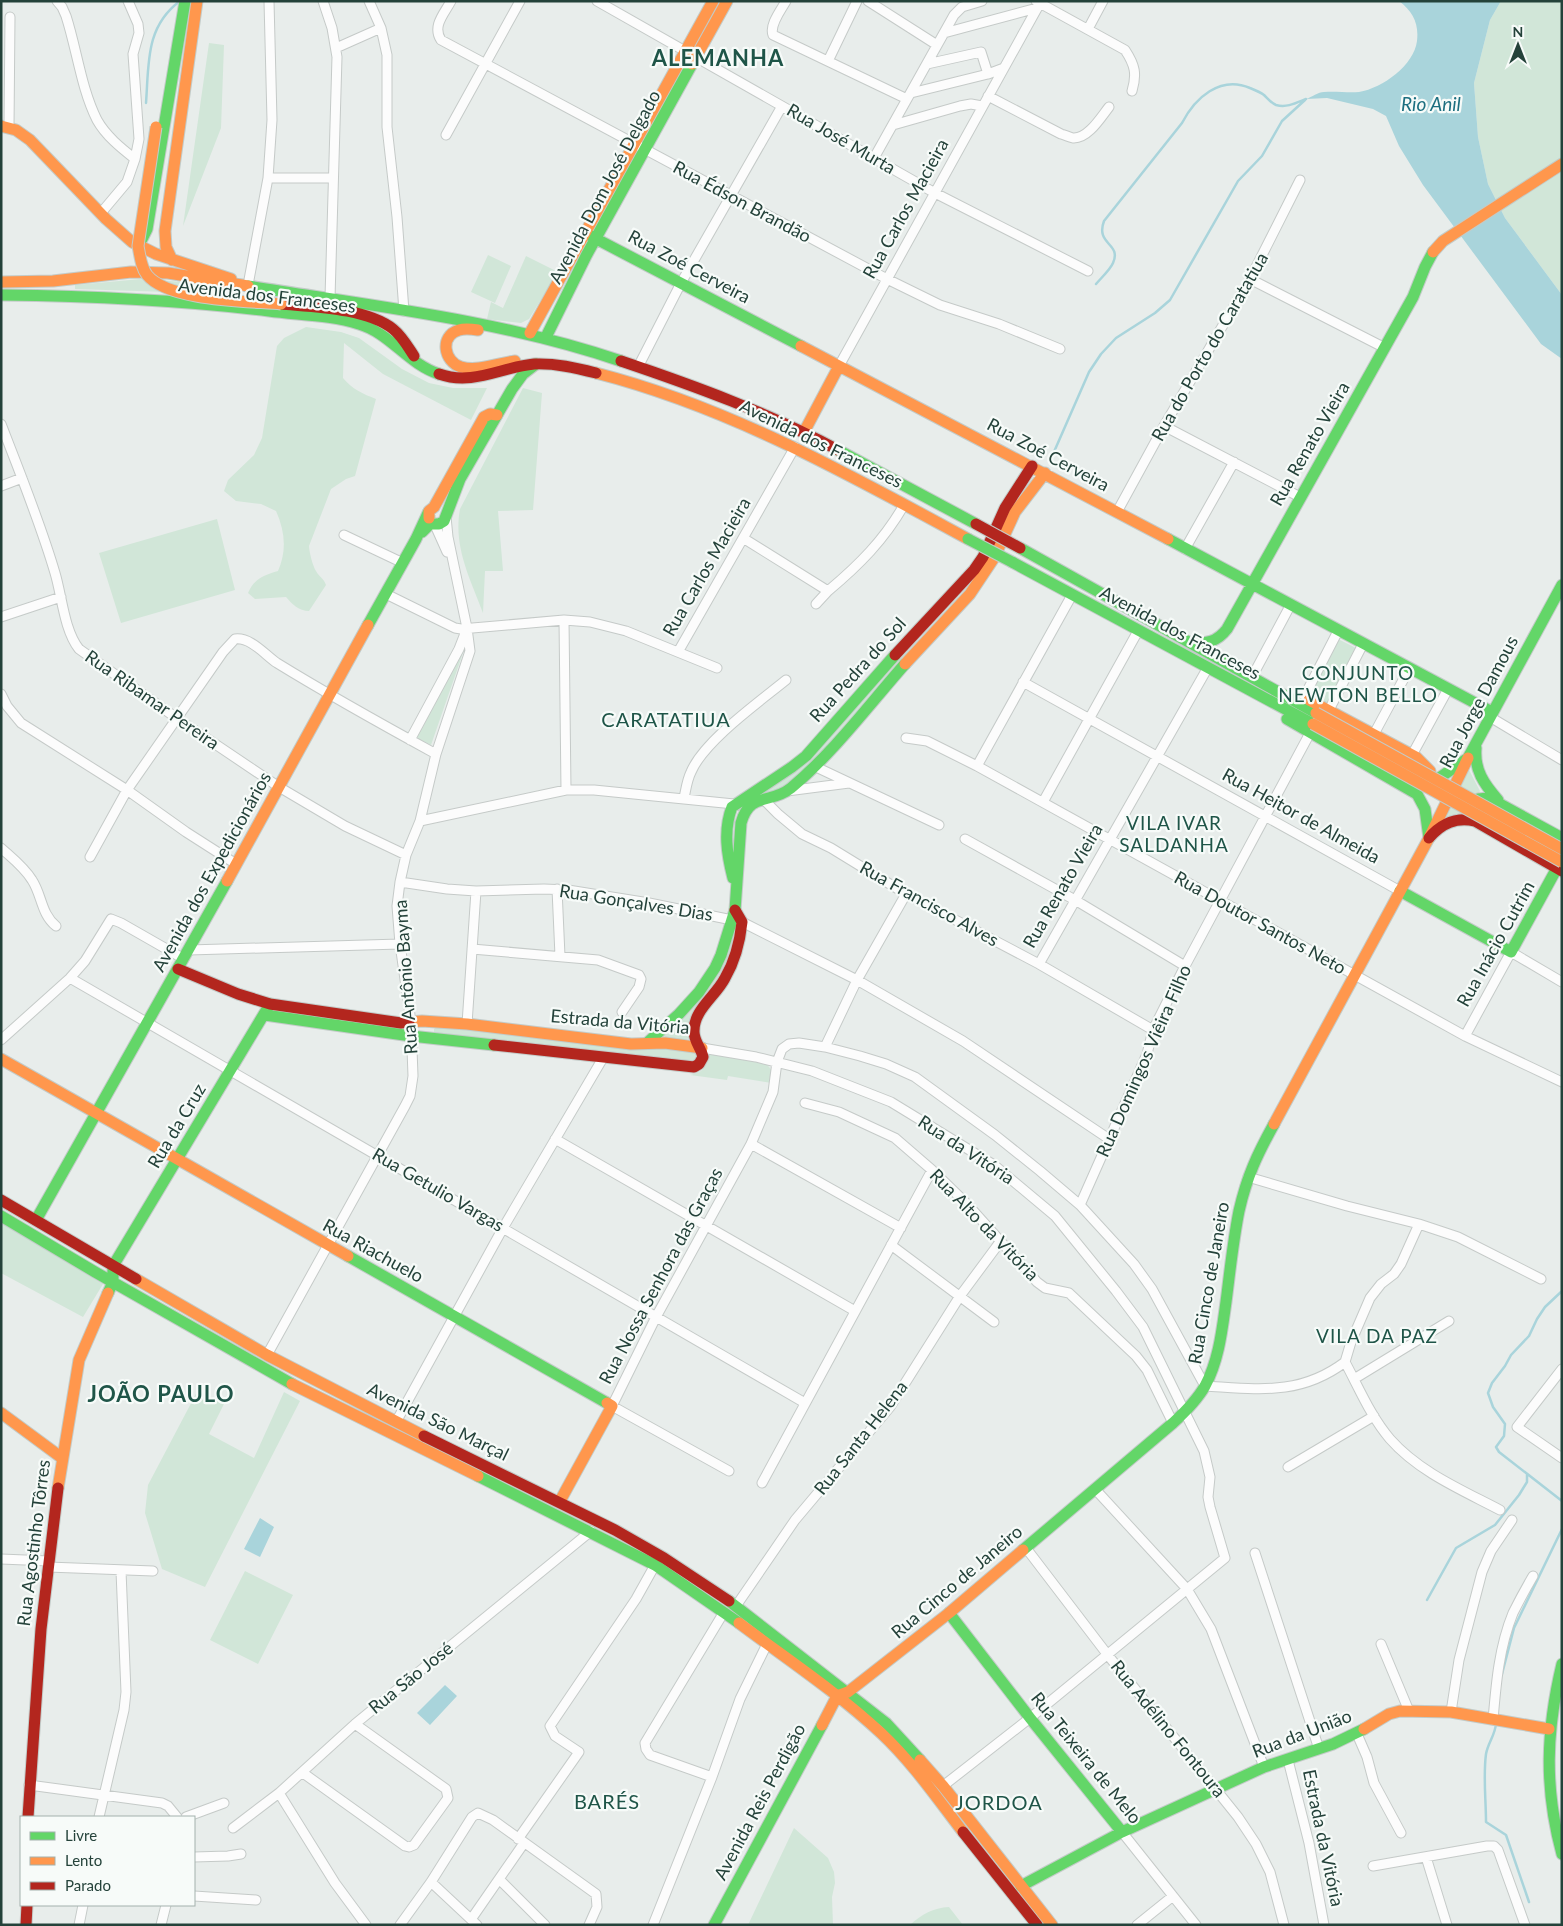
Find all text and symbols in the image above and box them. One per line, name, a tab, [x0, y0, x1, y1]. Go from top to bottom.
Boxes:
north arrow	[1493, 20, 1543, 70]
text: N	[1513, 23, 1523, 40]
district label: ALEMANHA	[651, 44, 784, 71]
street label: Avenida Dom José Delgado	[544, 86, 665, 287]
water label: Rio Anil	[1401, 92, 1461, 115]
street label: Rua José Murta	[783, 98, 900, 178]
street label: Rua Carlos Macieira	[858, 135, 953, 282]
street label: Rua Édson Brandão	[670, 155, 815, 247]
street label: Rua Zoé Cerveira	[625, 225, 754, 308]
street label: Rua do Porto do Caratatiua	[1146, 248, 1272, 445]
street label: Avenida dos Franceses	[177, 273, 357, 317]
street label: Rua Renato Vieira	[1265, 377, 1354, 510]
street label: Avenida dos Franceses	[736, 394, 907, 492]
street label: Rua Zoé Cerveira	[984, 413, 1113, 496]
street label: Rua Carlos Macieira	[658, 493, 755, 640]
street label: Avenida dos Franceses	[1096, 580, 1265, 684]
street label: Rua Pedra do Sol	[804, 612, 910, 726]
street label: Rua Jorge Damous	[1434, 632, 1522, 771]
street label: Rua Ribamar Pereira	[81, 645, 224, 754]
district label: CONJUNTO NEWTON BELLO	[1278, 661, 1438, 706]
district label: CARATATIUA	[601, 707, 731, 731]
street label: Rua Heitor de Almeida	[1219, 763, 1384, 868]
street label: Avenida dos Expedicionários	[147, 768, 275, 975]
district label: VILA IVAR SALDANHA	[1119, 811, 1229, 856]
street label: Rua Renato Vieira	[1018, 819, 1107, 952]
street label: Rua Francisco Alves	[856, 856, 1003, 951]
street label: Rua Doutor Santos Neto	[1171, 866, 1350, 978]
street label: Rua Inácio Cutrim	[1452, 877, 1539, 1010]
street label: Rua Gonçalves Dias	[558, 879, 715, 925]
street label: Rua Antônio Bayma	[389, 899, 421, 1055]
street label: Rua Domingos Viêira Filho	[1091, 961, 1195, 1160]
street label: Estrada da Vitória	[550, 1004, 690, 1038]
street label: Rua da Cruz	[142, 1079, 210, 1172]
street label: Rua da Vitória	[914, 1110, 1019, 1188]
street label: Rua Getulio Vargas	[369, 1142, 508, 1236]
street label: Rua Nossa Senhora das Graças	[594, 1163, 727, 1387]
street label: Rua Alto da Vitória	[926, 1164, 1044, 1285]
street label: Rua Cinco de Janeiro	[1183, 1200, 1233, 1366]
street label: Rua Riachuelo	[319, 1213, 428, 1287]
district label: VILA DA PAZ	[1316, 1324, 1438, 1347]
street label: Rua Santa Helena	[809, 1376, 912, 1499]
street label: Avenida São Marçal	[364, 1377, 513, 1465]
district label: JOÃO PAULO	[87, 1380, 235, 1407]
street label: Rua Agostinho Tôrres	[12, 1458, 54, 1627]
street label: Rua Cinco de Janeiro	[886, 1520, 1026, 1642]
street label: Rua São José	[364, 1637, 457, 1718]
street label: Rua Adélino Fontoura	[1107, 1655, 1231, 1802]
street label: Rua Teixeira de Melo	[1027, 1687, 1147, 1828]
street label: Rua da União	[1249, 1704, 1354, 1762]
street label: Avenida Reis Perdigão	[709, 1720, 810, 1883]
street label: Estrada da Vitória	[1299, 1767, 1349, 1908]
district label: BARÉS	[574, 1789, 640, 1813]
district label: JORDOA	[955, 1790, 1043, 1814]
legend	[20, 1816, 195, 1906]
text: Livre	[65, 1826, 97, 1844]
text: Lento	[65, 1851, 102, 1869]
text: Parado	[65, 1876, 111, 1894]

